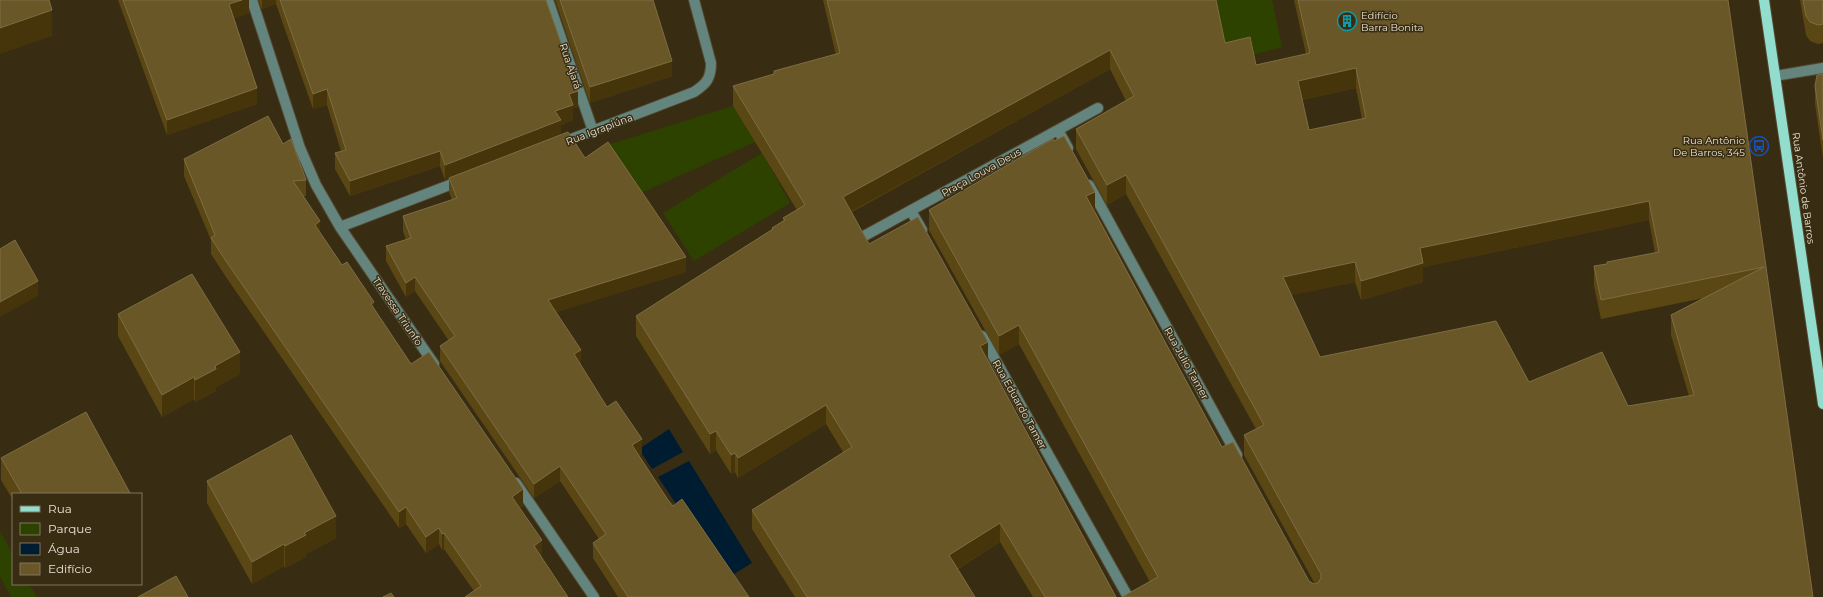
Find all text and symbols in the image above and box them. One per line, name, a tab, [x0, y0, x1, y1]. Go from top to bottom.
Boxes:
place label: Edifício Barra Bonita	[1361, 9, 1423, 34]
building icon: Edifício Barra Bonita	[1336, 10, 1358, 32]
street label: Rua Ajará	[557, 41, 584, 91]
street label: Rua Igrapiúna	[564, 111, 635, 148]
street label: Rua Antônio de Barros	[1789, 131, 1818, 245]
place label: Rua Antônio De Barros, 345	[1673, 134, 1745, 159]
bus stop icon: Rua Antônio De Barros, 345	[1748, 135, 1770, 157]
street label: Praça Louva Deus	[939, 145, 1023, 200]
street label: Travessa Triunfo	[370, 275, 425, 348]
street label: Rua Julio Tamer	[1161, 325, 1212, 402]
street label: Rua Eduardo Tamer	[990, 357, 1049, 451]
legend	[12, 493, 142, 585]
text: Rua	[48, 501, 72, 516]
text: Parque	[48, 521, 92, 536]
text: Água	[48, 541, 80, 556]
text: Edifício	[48, 561, 92, 576]

